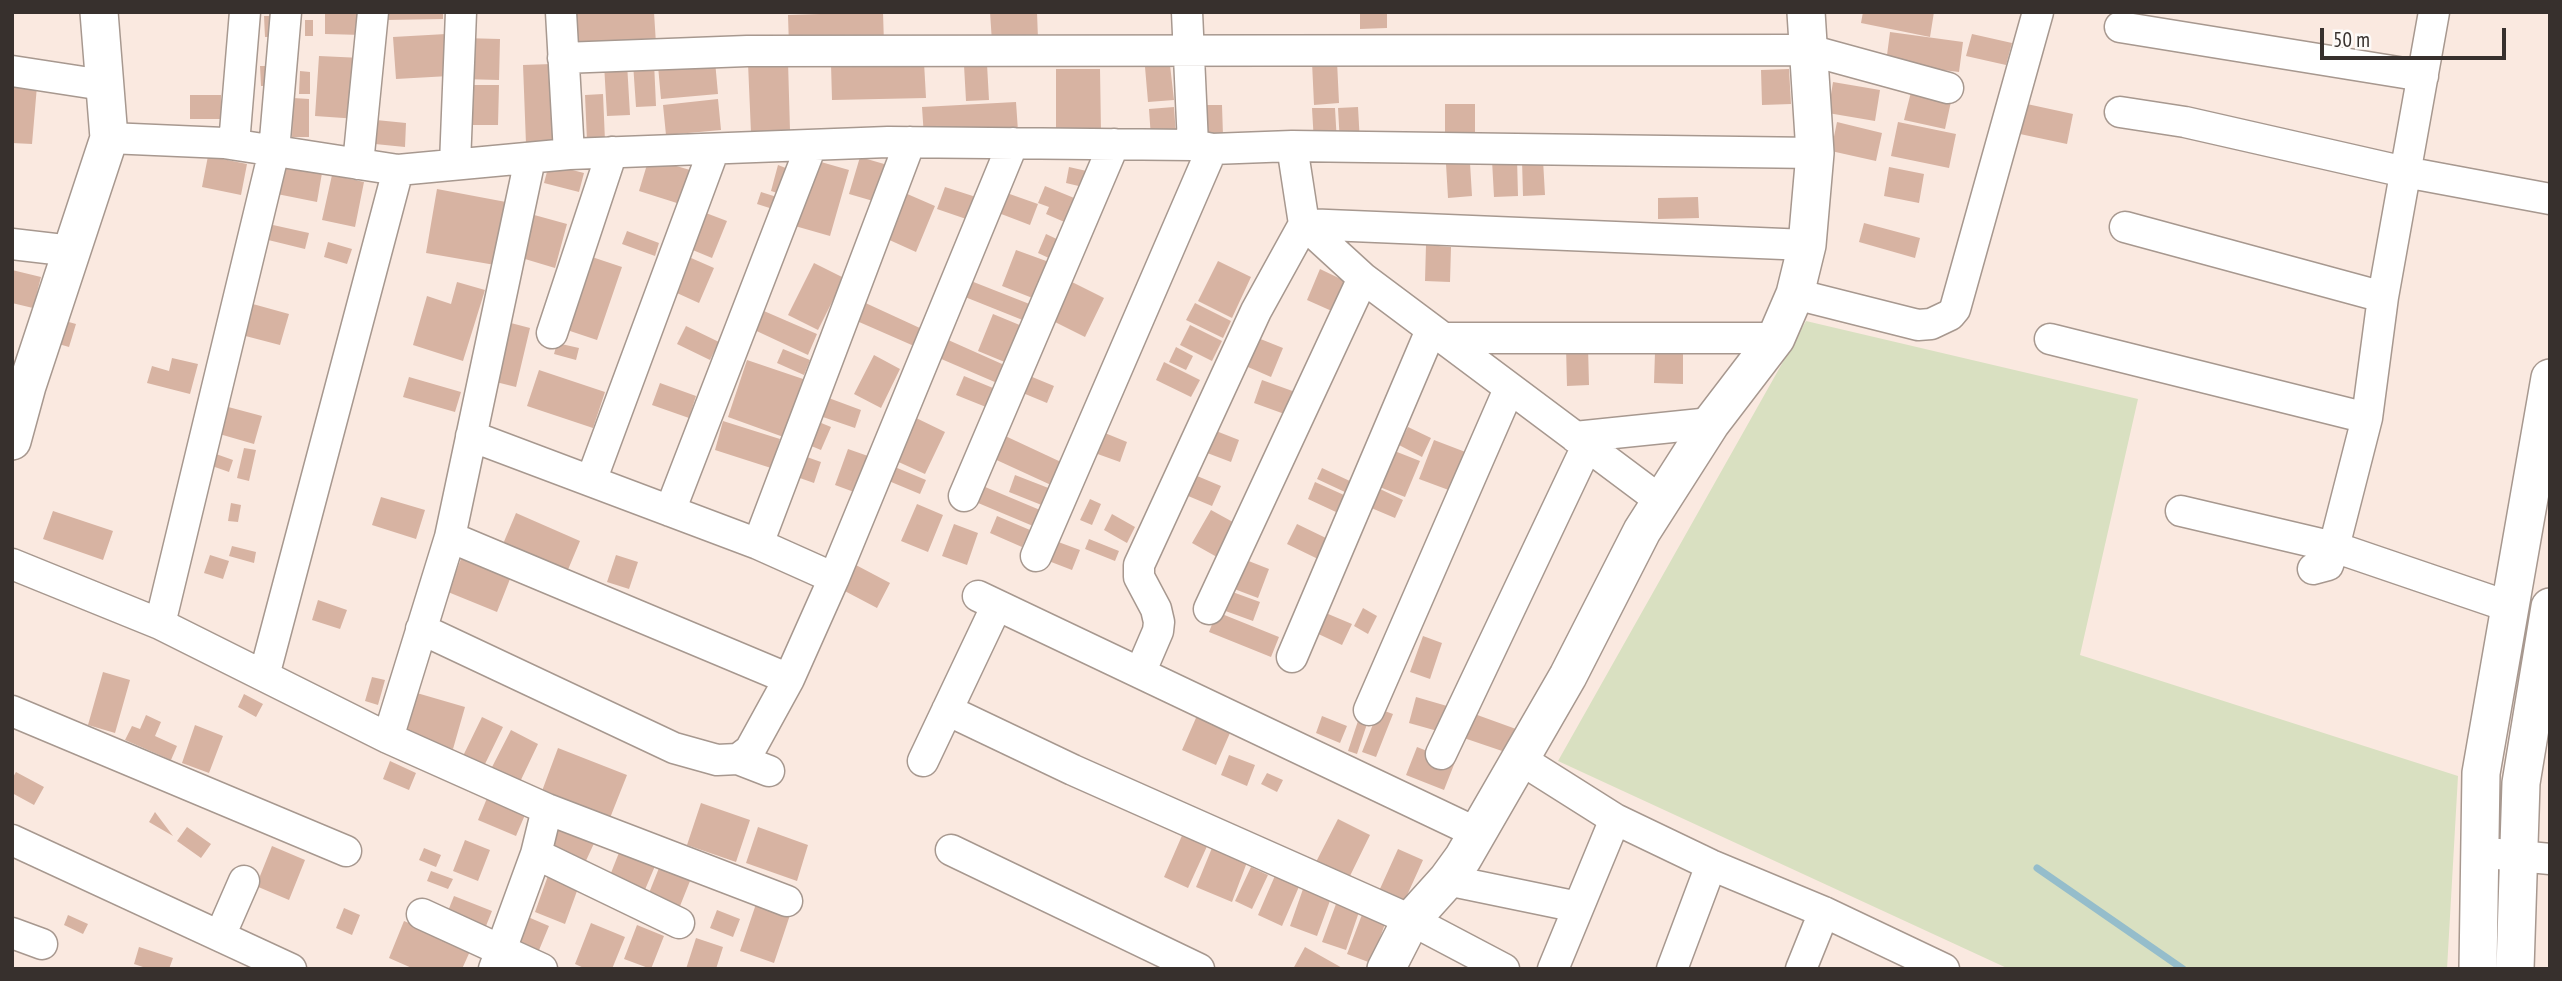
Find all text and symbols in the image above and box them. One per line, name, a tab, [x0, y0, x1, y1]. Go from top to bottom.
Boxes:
scale bar	[2324, 14, 2510, 58]
text: 50 m	[2333, 26, 2370, 53]

